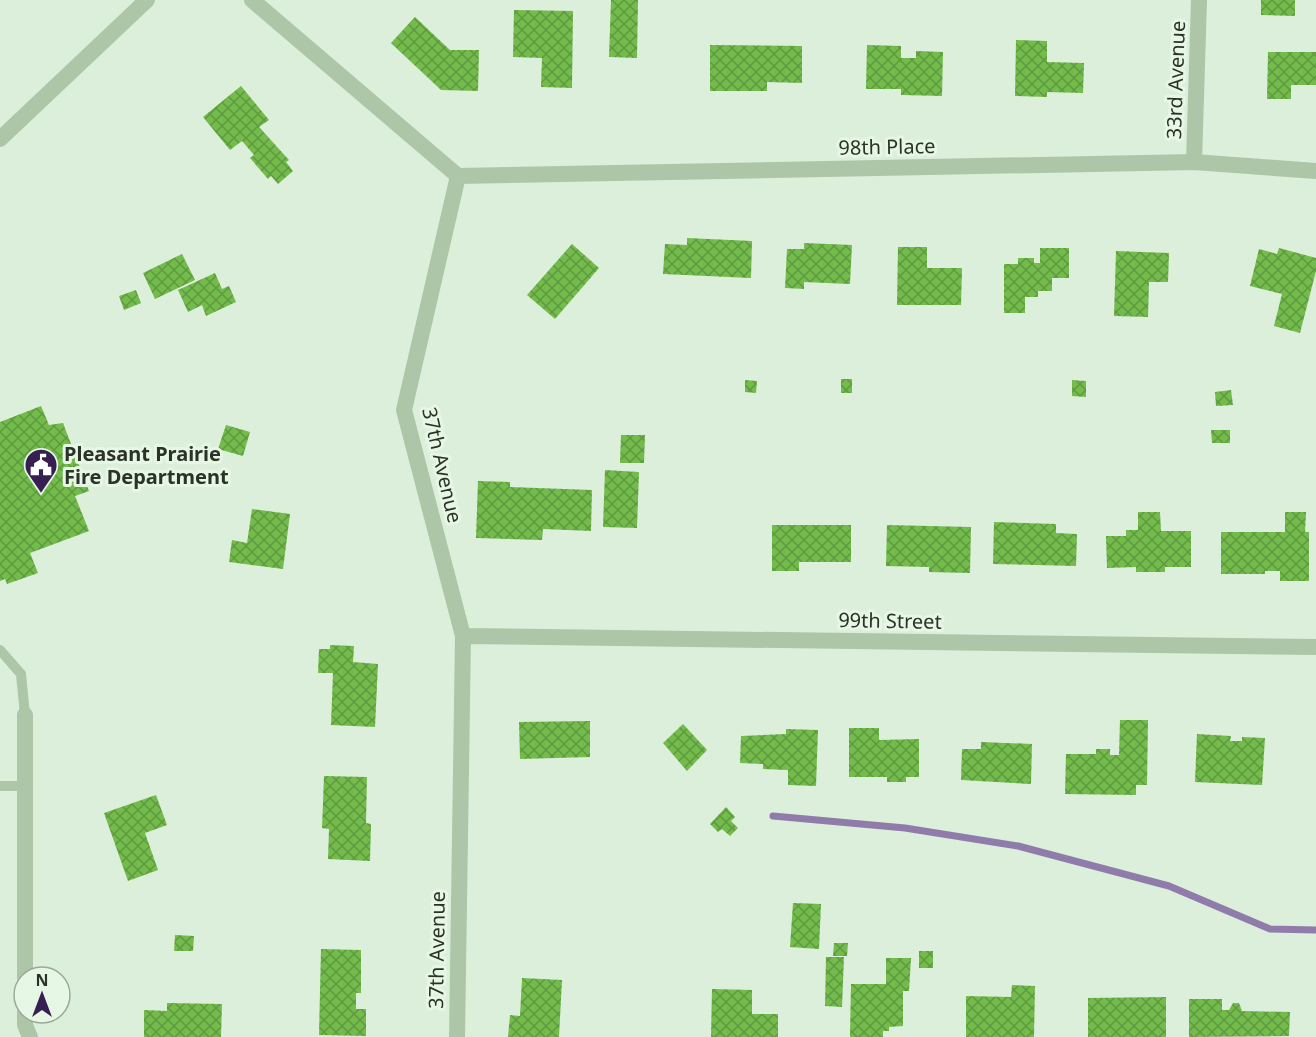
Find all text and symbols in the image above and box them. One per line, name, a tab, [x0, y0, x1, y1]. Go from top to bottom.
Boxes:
street label: 33rd Avenue	[1160, 20, 1191, 140]
street label: 98th Place	[838, 132, 936, 161]
street label: 37th Avenue	[416, 404, 469, 525]
place label: Pleasant Prairie Fire Department	[64, 440, 229, 490]
public building icon: Pleasant Prairie Fire Department	[23, 447, 59, 494]
street label: 99th Street	[838, 606, 942, 635]
street label: 37th Avenue	[422, 891, 451, 1009]
north arrow	[12, 965, 72, 1025]
text: N	[35, 969, 49, 991]

